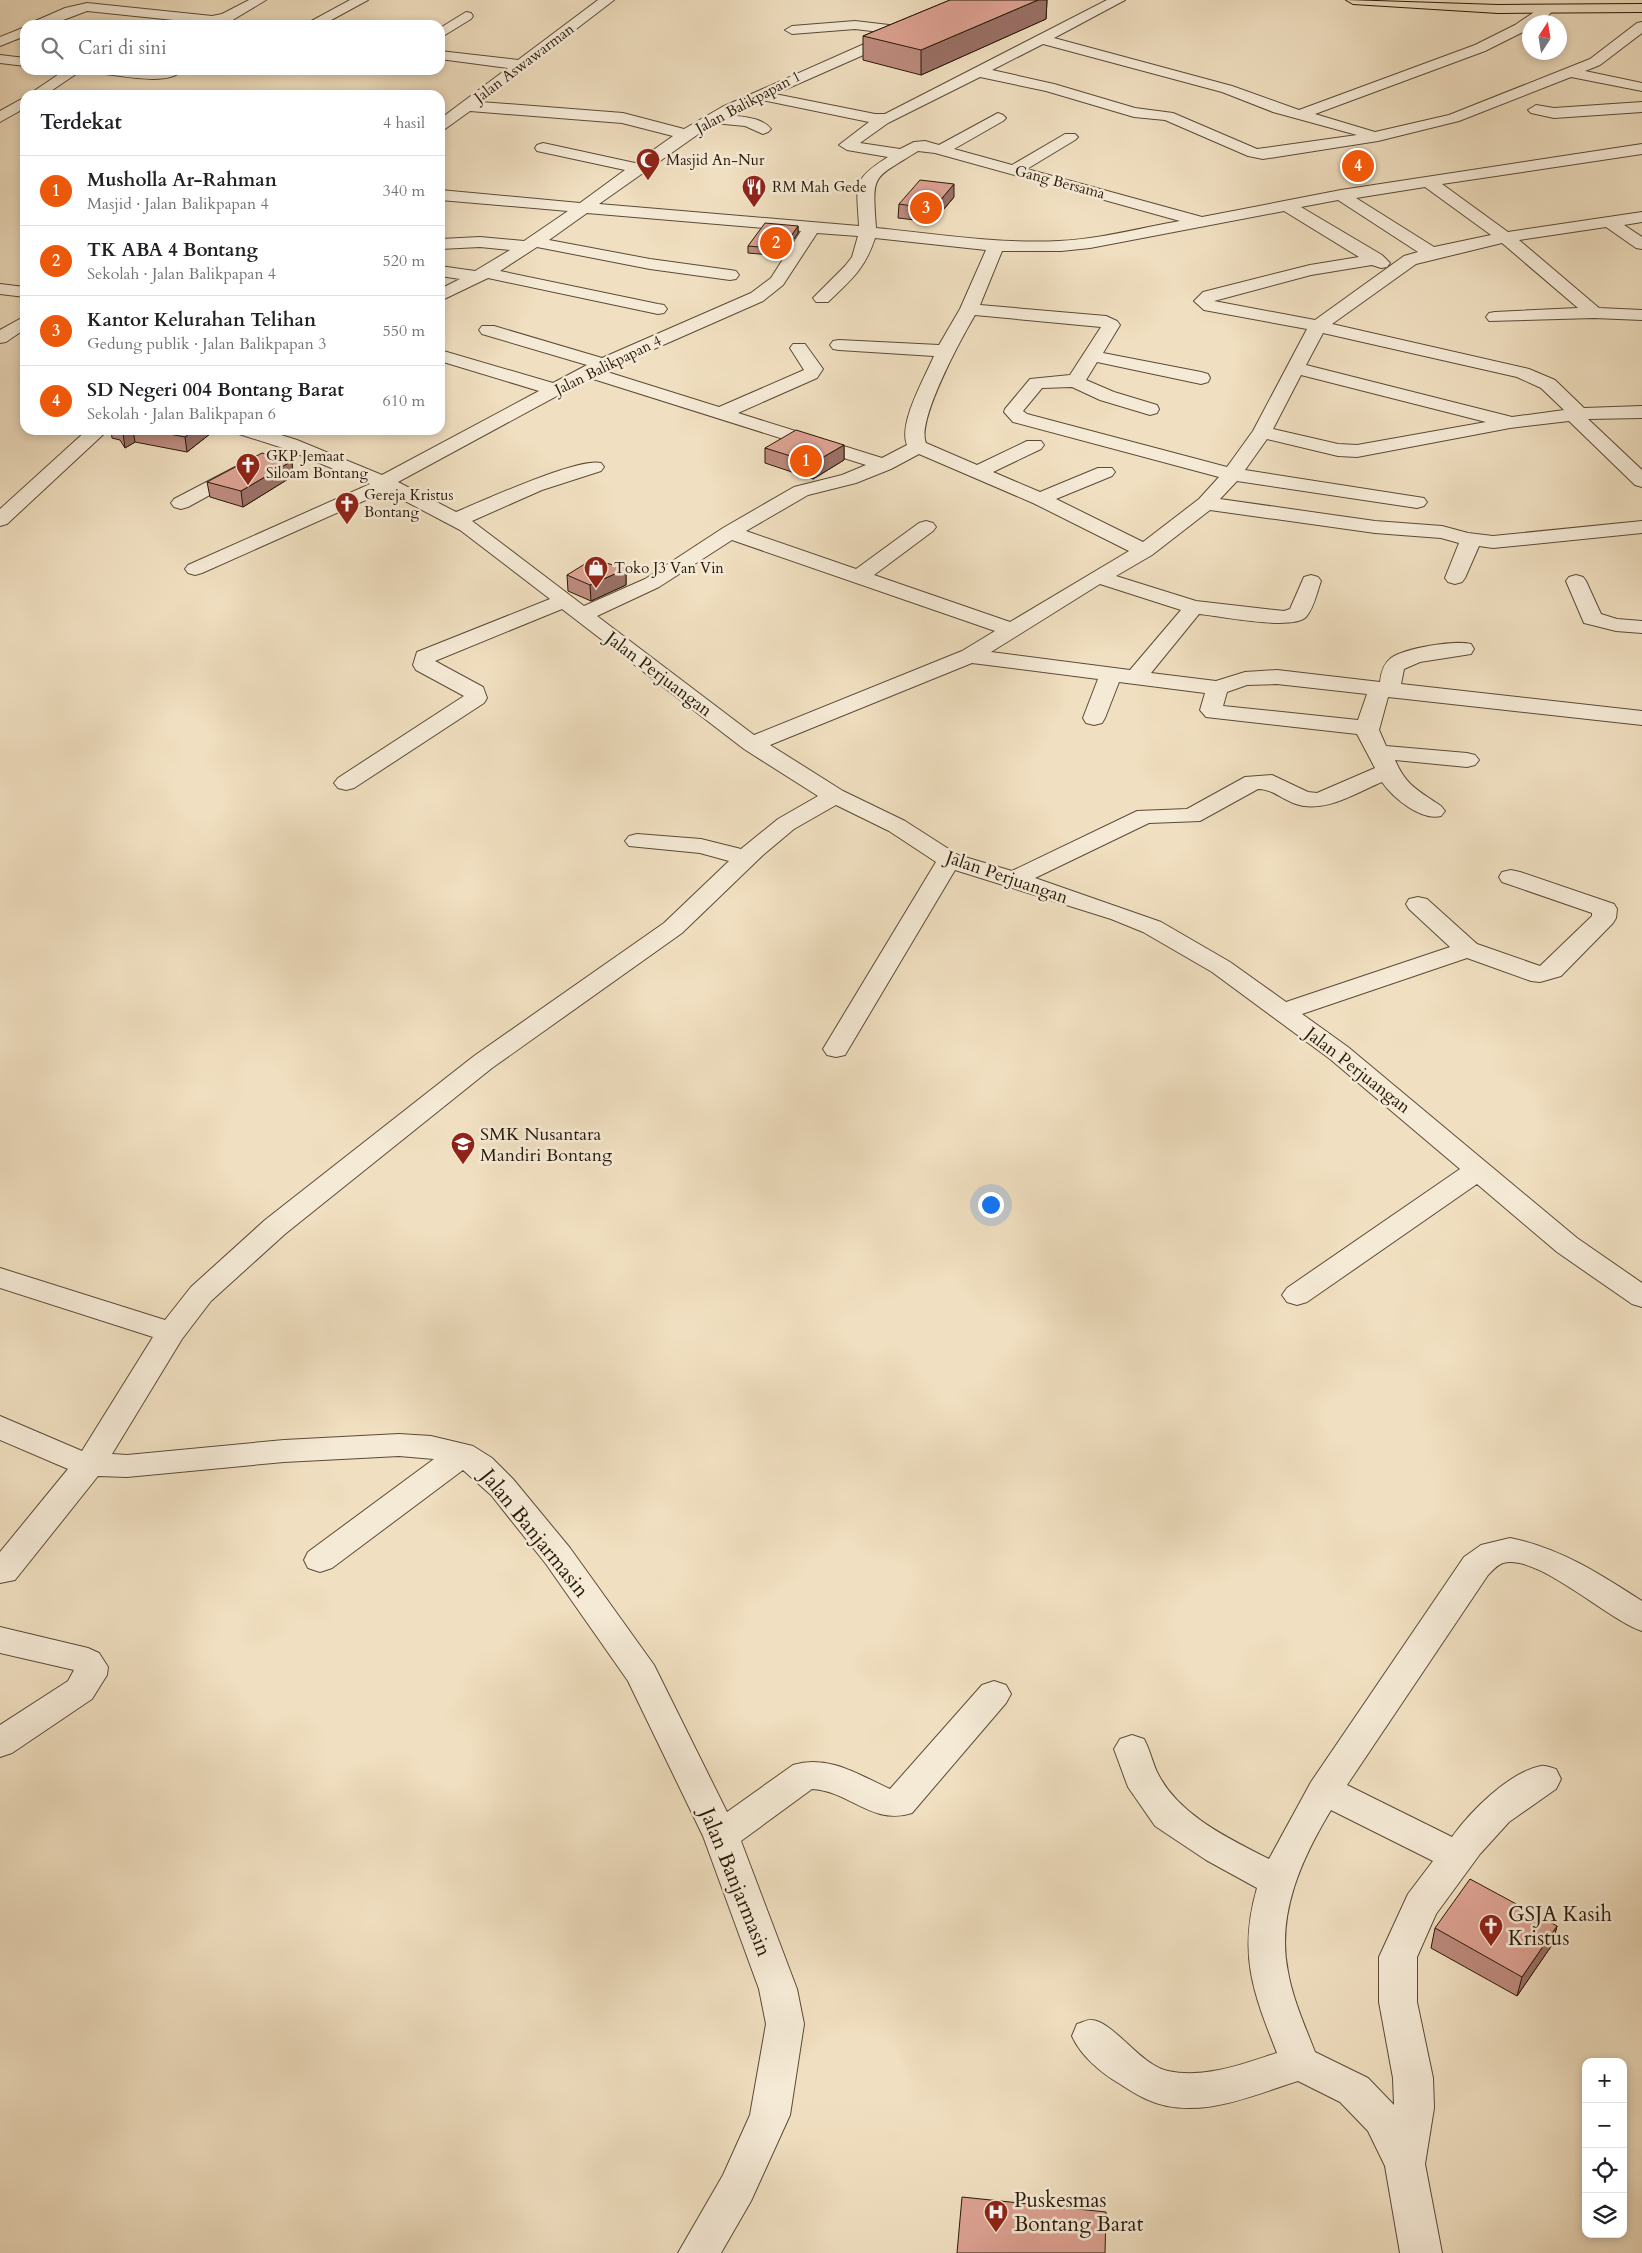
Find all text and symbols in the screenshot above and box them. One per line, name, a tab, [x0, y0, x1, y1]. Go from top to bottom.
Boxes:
north arrow	[1522, 15, 1567, 60]
street label: Jalan Aswawarman	[468, 19, 578, 108]
search box	[20, 20, 445, 75]
icon: search	[38, 34, 66, 62]
text: Cari di sini	[78, 35, 167, 61]
street label: Jalan Balikpapan 1	[690, 66, 804, 139]
text: Terdekat	[40, 108, 122, 137]
text: 4 hasil	[383, 112, 425, 134]
mosque icon: Masjid An-Nur	[635, 147, 661, 181]
pin: 4	[1342, 147, 1374, 185]
place label: Masjid An-Nur	[666, 150, 765, 170]
street label: Gang Bersama	[1013, 160, 1108, 204]
text: Musholla Ar-Rahman	[87, 167, 277, 193]
restaurant icon: RM Mah Gede	[741, 174, 767, 208]
place label: RM Mah Gede	[772, 177, 867, 197]
text: 1	[52, 180, 60, 202]
text: 340 m	[383, 180, 425, 202]
pin: 3	[910, 189, 942, 227]
text: Masjid · Jalan Balikpapan 4	[87, 193, 269, 215]
pin: 2	[760, 224, 792, 262]
text: TK ABA 4 Bontang	[87, 237, 258, 263]
text: 2	[52, 250, 60, 272]
text: 520 m	[383, 250, 425, 272]
text: Sekolah · Jalan Balikpapan 4	[87, 263, 276, 285]
text: Kantor Kelurahan Telihan	[87, 307, 316, 333]
text: 3	[52, 320, 60, 342]
text: 550 m	[383, 320, 425, 342]
street label: Jalan Balikpapan 4	[550, 330, 665, 400]
text: Gedung publik · Jalan Balikpapan 3	[87, 333, 326, 355]
text: SD Negeri 004 Bontang Barat	[87, 377, 344, 403]
text: 4	[52, 390, 60, 412]
text: 610 m	[383, 390, 425, 412]
text: Sekolah · Jalan Balikpapan 6	[87, 403, 276, 425]
pin: 1	[790, 442, 822, 480]
place label: GKP Jemaat Siloam Bontang	[266, 446, 368, 483]
church icon: GKP Jemaat Siloam Bontang	[235, 452, 261, 486]
place label: Gereja Kristus Bontang	[364, 485, 454, 522]
church icon: Gereja Kristus Bontang	[334, 491, 360, 525]
shop icon: Toko J3 Van Vin	[583, 555, 609, 589]
place label: Toko J3 Van Vin	[614, 558, 724, 578]
street label: Jalan Perjuangan	[598, 624, 718, 723]
street label: Jalan Perjuangan	[940, 844, 1072, 910]
street label: Jalan Perjuangan	[1297, 1019, 1416, 1120]
place label: SMK Nusantara Mandiri Bontang	[480, 1122, 613, 1168]
school or university icon: SMK Nusantara Mandiri Bontang	[450, 1131, 476, 1165]
your location	[978, 1192, 1004, 1218]
street label: Jalan Banjarmasin	[472, 1461, 596, 1604]
street label: Jalan Banjarmasin	[691, 1801, 779, 1961]
place label: GSJA Kasih Kristus	[1508, 1900, 1612, 1953]
church icon: GSJA Kasih Kristus	[1478, 1913, 1504, 1947]
map controls	[1582, 2058, 1627, 2238]
button: +	[1582, 2058, 1627, 2103]
button: −	[1582, 2103, 1627, 2148]
button: locate	[1582, 2148, 1627, 2193]
place label: Puskesmas Bontang Barat	[1014, 2186, 1144, 2239]
button: layers	[1582, 2193, 1627, 2238]
hospital icon: Puskesmas Bontang Barat	[983, 2199, 1009, 2233]

